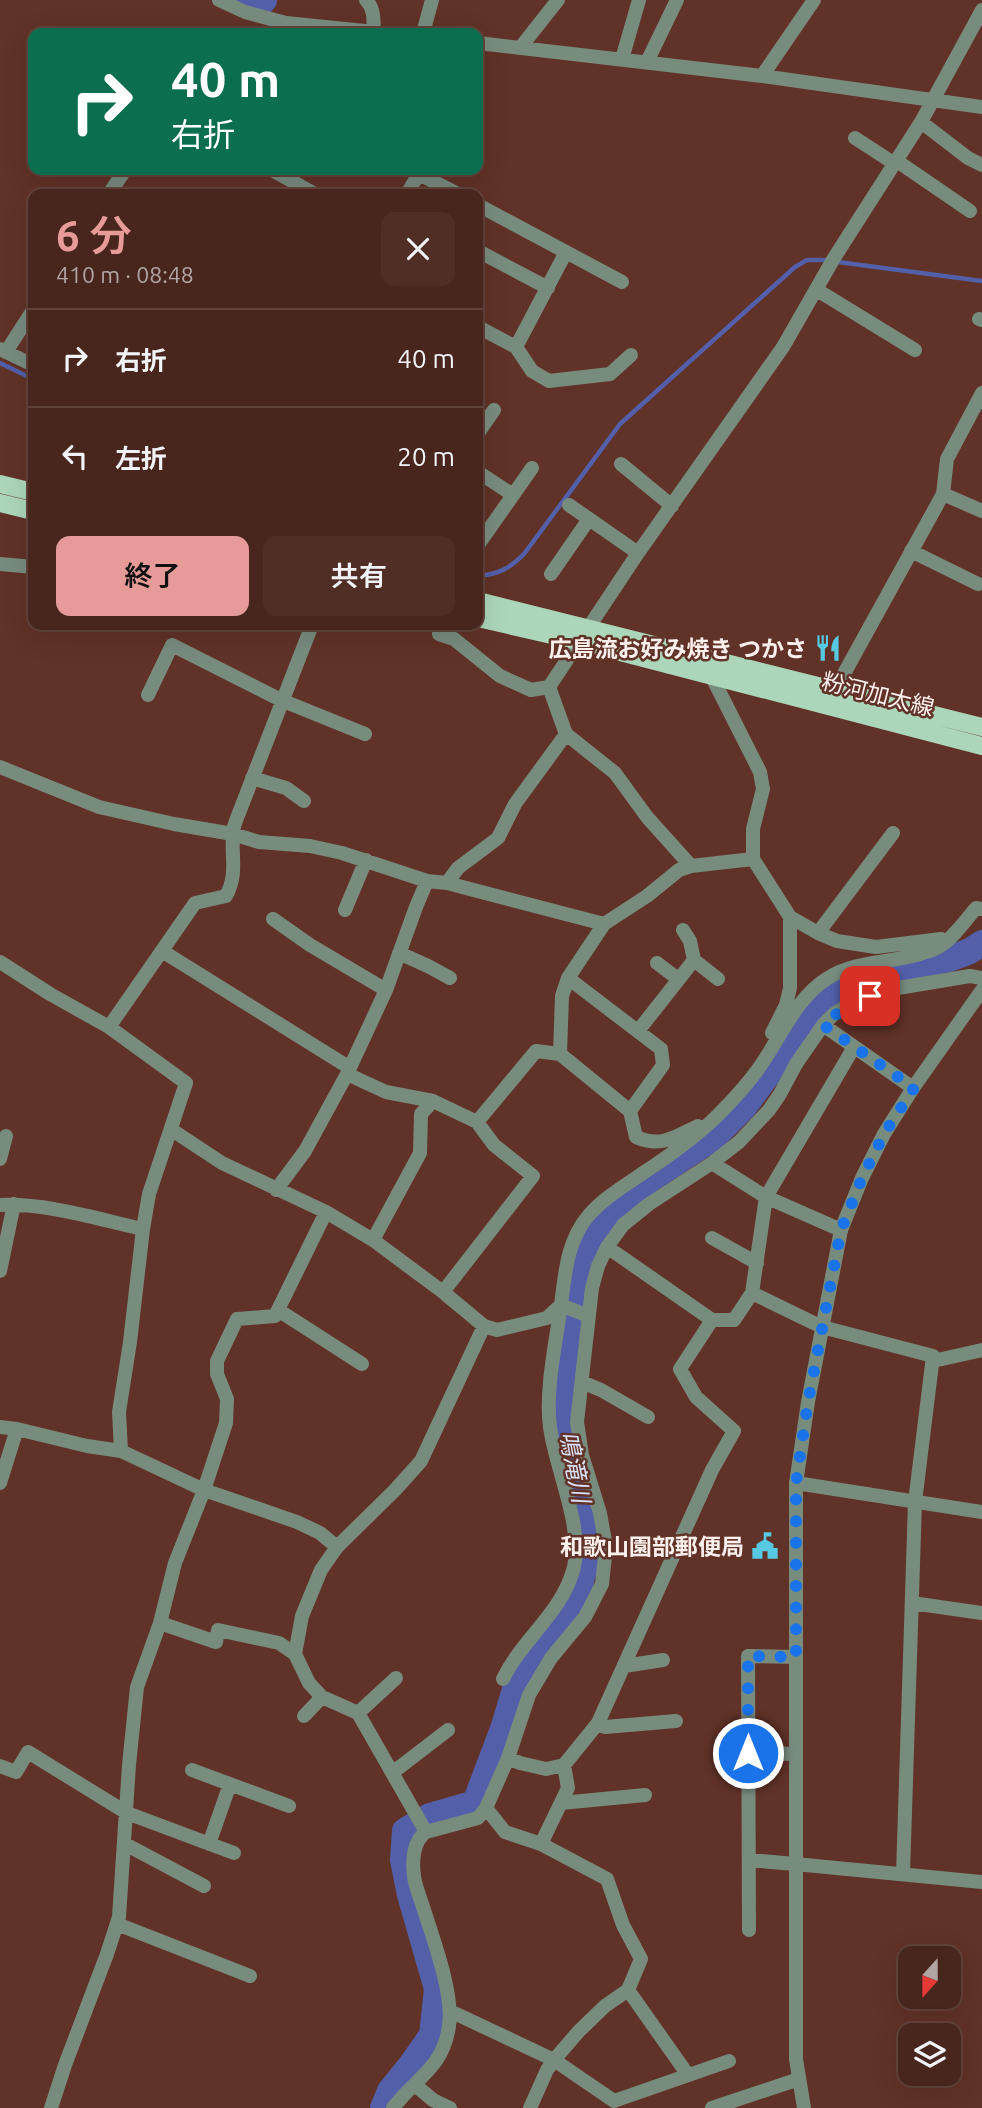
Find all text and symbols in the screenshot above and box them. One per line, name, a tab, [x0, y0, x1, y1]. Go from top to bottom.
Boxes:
text: 40 m	[171, 51, 280, 106]
icon: right	[56, 56, 147, 147]
text: 右折	[171, 116, 235, 152]
text: 6 分	[56, 212, 132, 259]
button: close	[381, 212, 455, 286]
text: 410 m · 08:48	[56, 262, 194, 287]
icon: right	[56, 339, 94, 377]
text: 40 m	[397, 344, 455, 373]
text: 右折	[115, 346, 167, 375]
icon: left	[56, 437, 94, 475]
text: 20 m	[397, 442, 455, 471]
text: 左折	[115, 444, 167, 473]
button: 終了	[56, 536, 249, 616]
button: 共有	[263, 536, 455, 616]
restaurant icon: 広島流お好み焼き つかさ	[813, 633, 843, 663]
place label: 広島流お好み焼き つかさ	[549, 636, 807, 661]
street label: 粉河加太線	[819, 668, 937, 720]
pin	[840, 966, 900, 1026]
icon: arrive	[851, 977, 889, 1015]
water label: 鳴滝川	[555, 1429, 596, 1508]
public building icon: 和歌山園部郵便局	[750, 1531, 780, 1561]
place label: 和歌山園部郵便局	[560, 1534, 744, 1559]
position arrow	[711, 1716, 785, 1790]
north arrow	[898, 1946, 961, 2009]
map controls	[898, 1946, 961, 2086]
button: layers	[898, 2023, 961, 2086]

